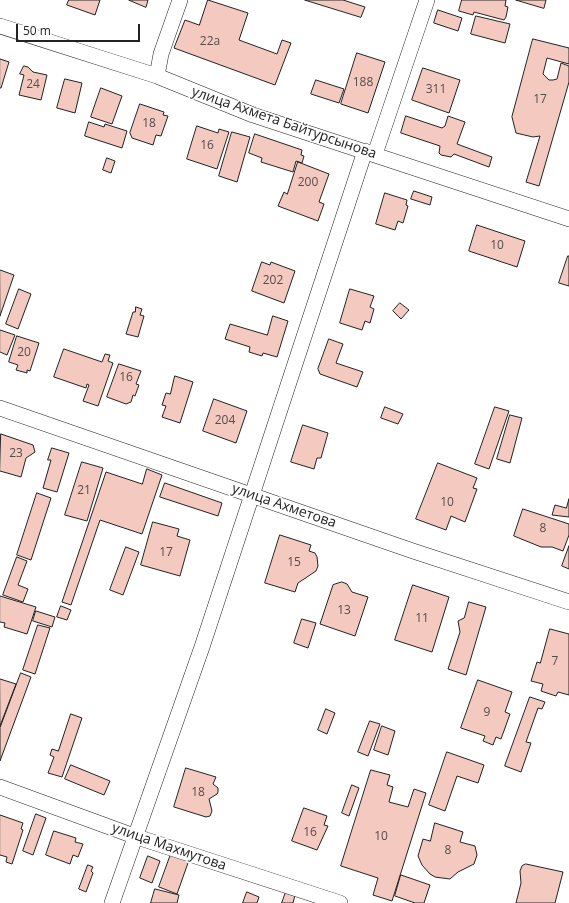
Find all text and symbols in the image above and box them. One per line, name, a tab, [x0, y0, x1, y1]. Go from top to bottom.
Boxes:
scale bar	[18, 16, 142, 42]
text: 50 m	[23, 22, 51, 39]
house number: 22а	[200, 35, 220, 49]
house number: 188	[353, 76, 373, 90]
house number: 24	[26, 78, 40, 92]
street label: улица Ахмета Байтурсынова	[189, 83, 379, 163]
house number: 311	[426, 83, 446, 97]
house number: 17	[533, 93, 547, 107]
house number: 18	[142, 117, 156, 131]
house number: 16	[200, 139, 214, 153]
house number: 200	[298, 176, 318, 190]
house number: 10	[490, 239, 504, 253]
house number: 202	[263, 274, 283, 288]
house number: 20	[17, 346, 31, 360]
house number: 16	[119, 371, 133, 385]
house number: 204	[215, 414, 235, 428]
house number: 23	[9, 447, 23, 461]
street label: улица Ахметова	[230, 480, 338, 532]
house number: 21	[77, 484, 91, 498]
house number: 10	[440, 496, 454, 510]
house number: 8	[540, 522, 546, 536]
house number: 17	[159, 546, 173, 560]
house number: 15	[287, 556, 301, 570]
house number: 13	[337, 604, 351, 618]
house number: 11	[415, 612, 429, 626]
house number: 7	[552, 655, 558, 669]
house number: 9	[484, 706, 490, 720]
house number: 18	[191, 786, 205, 800]
street label: улица Махмутова	[110, 820, 228, 874]
house number: 16	[303, 826, 317, 840]
house number: 10	[374, 830, 388, 844]
house number: 8	[445, 844, 451, 858]

